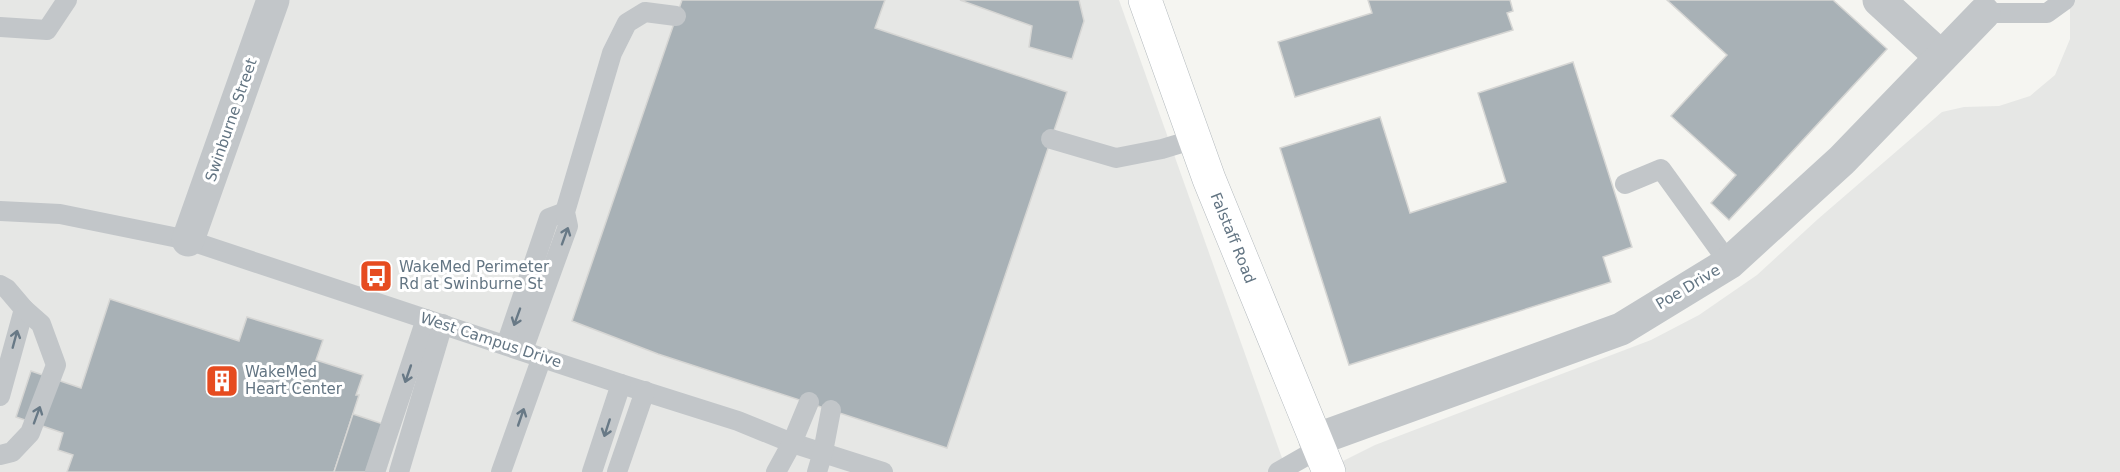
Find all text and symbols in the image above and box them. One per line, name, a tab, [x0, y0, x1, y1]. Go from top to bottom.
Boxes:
street label: Swinburne Street	[201, 56, 261, 184]
street label: Falstaff Road	[1207, 190, 1259, 286]
one-way arrow	[560, 227, 571, 246]
bus stop icon: WakeMed Perimeter Rd at Swinburne St	[358, 258, 394, 294]
place label: WakeMed Perimeter Rd at Swinburne St	[399, 258, 550, 293]
street label: Poe Drive	[1653, 261, 1723, 313]
one-way arrow	[510, 307, 521, 326]
street label: West Campus Drive	[418, 309, 564, 371]
one-way arrow	[10, 330, 22, 349]
building icon: WakeMed Heart Center	[204, 363, 240, 399]
place label: WakeMed Heart Center	[245, 363, 343, 398]
one-way arrow	[401, 364, 412, 383]
one-way arrow	[33, 406, 44, 425]
one-way arrow	[516, 408, 527, 427]
one-way arrow	[601, 418, 612, 437]

